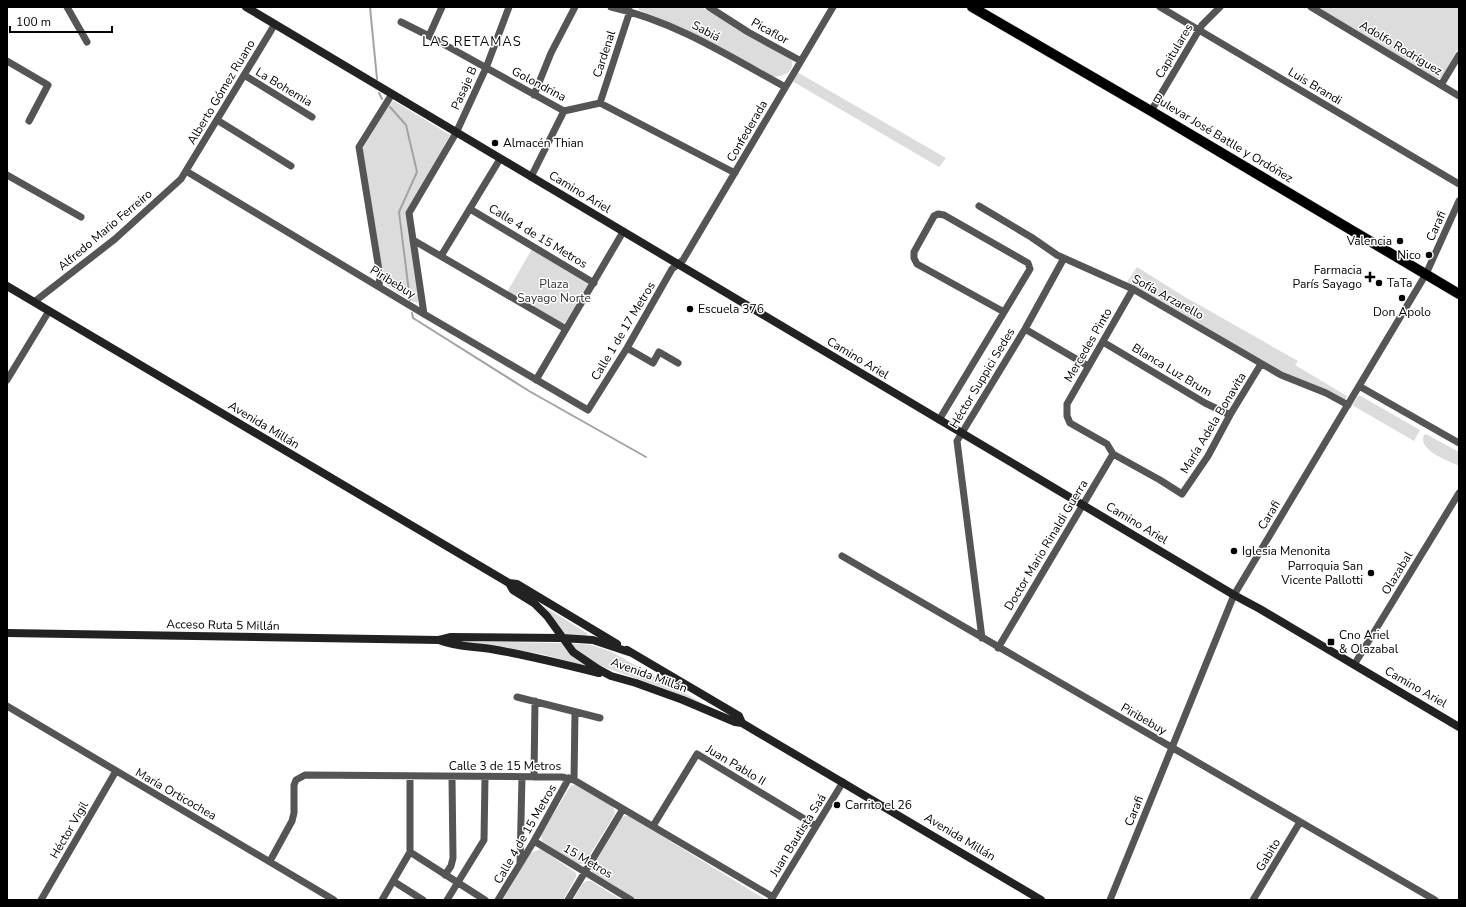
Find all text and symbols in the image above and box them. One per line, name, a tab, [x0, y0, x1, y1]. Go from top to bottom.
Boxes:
scale bar	[10, 8, 112, 34]
text: 100 m	[16, 14, 51, 30]
street label: Picaflor	[748, 14, 792, 48]
street label: Sabiá	[689, 17, 723, 45]
street label: Adolfo Rodríguez	[1357, 17, 1446, 79]
street label: Capitulares	[1151, 20, 1197, 81]
street label: Cardenal	[589, 28, 619, 80]
district label: LAS RETAMAS	[422, 33, 522, 51]
street label: Alberto Gómez Ruano	[183, 36, 259, 147]
street label: Golondrina	[509, 63, 569, 105]
street label: La Bohemia	[253, 64, 315, 110]
street label: Pasaje B	[447, 64, 481, 112]
street label: Luis Brandi	[1285, 64, 1345, 108]
street label: Bulevar José Batlle y Ordóñez	[1150, 90, 1296, 186]
street label: Confederada	[723, 97, 771, 165]
place label: Almacén Thian	[503, 135, 584, 151]
marker: Almacén Thian	[490, 138, 500, 148]
street label: Camino Ariel	[546, 167, 614, 217]
street label: Alfredo Mario Ferreiro	[55, 186, 156, 274]
street label: Calle 4 de 15 Metros	[486, 200, 591, 272]
street label: Carafi	[1422, 208, 1450, 244]
place label: Valencia	[1346, 233, 1392, 249]
marker: Valencia	[1395, 236, 1405, 246]
place label: Nico	[1397, 247, 1421, 263]
marker: Nico	[1424, 250, 1434, 260]
street label: Piribebuy	[367, 262, 419, 303]
place label: Farmacia París Sayago	[1293, 262, 1362, 292]
street label: Sofía Arzarello	[1129, 271, 1207, 323]
marker: Farmacia París Sayago	[1365, 272, 1375, 282]
place label: TaTa	[1387, 275, 1412, 291]
park label: Plaza Sayago Norte	[517, 276, 591, 306]
street label: Calle 1 de 17 Metros	[587, 278, 659, 383]
marker: TaTa	[1374, 278, 1384, 288]
marker: Don Apolo	[1397, 293, 1407, 303]
place label: Escuela 376	[698, 301, 764, 317]
marker: Escuela 376	[685, 304, 695, 314]
place label: Don Apolo	[1373, 304, 1431, 320]
street label: Mercedes Pinto	[1060, 305, 1116, 385]
street label: Héctor Suppici Sedes	[946, 325, 1018, 431]
street label: Camino Ariel	[824, 333, 892, 383]
street label: Blanca Luz Brum	[1129, 340, 1215, 400]
street label: María Adela Bonavita	[1176, 369, 1250, 477]
street label: Avenida Millán	[225, 397, 303, 453]
street label: Doctor Mario Rinaldi Guerra	[1001, 477, 1091, 613]
street label: Carafi	[1254, 497, 1284, 533]
street label: Camino Ariel	[1103, 498, 1171, 548]
place label: Iglesia Menonita	[1242, 543, 1330, 559]
marker: Iglesia Menonita	[1229, 546, 1239, 556]
street label: Olazabal	[1378, 548, 1416, 598]
place label: Parroquia San Vicente Pallotti	[1280, 558, 1363, 588]
marker: Parroquia San Vicente Pallotti	[1366, 568, 1376, 578]
street label: Acceso Ruta 5 Millán	[166, 616, 280, 634]
place label: Cno Ariel & Olazabal	[1339, 627, 1399, 657]
marker: Cno Ariel & Olazabal	[1326, 637, 1336, 647]
street label: Avenida Millán	[609, 654, 689, 696]
street label: Camino Ariel	[1382, 663, 1451, 712]
street label: Piribebuy	[1118, 699, 1171, 739]
street label: Juan Pablo II	[702, 740, 769, 789]
street label: Calle 3 de 15 Metros	[449, 758, 561, 774]
street label: María Orticochea	[133, 764, 219, 824]
street label: Calle 4 de 15 Metros	[490, 781, 560, 887]
street label: Juan Bautista Saá	[766, 791, 830, 880]
street label: Carafi	[1121, 793, 1147, 829]
place label: Carrito el 26	[845, 797, 912, 813]
street label: Héctor Vigil	[46, 798, 92, 862]
marker: Carrito el 26	[832, 800, 842, 810]
street label: Avenida Millán	[921, 809, 999, 865]
street label: Gabito	[1252, 835, 1284, 874]
street label: 15 Metros	[560, 840, 616, 882]

